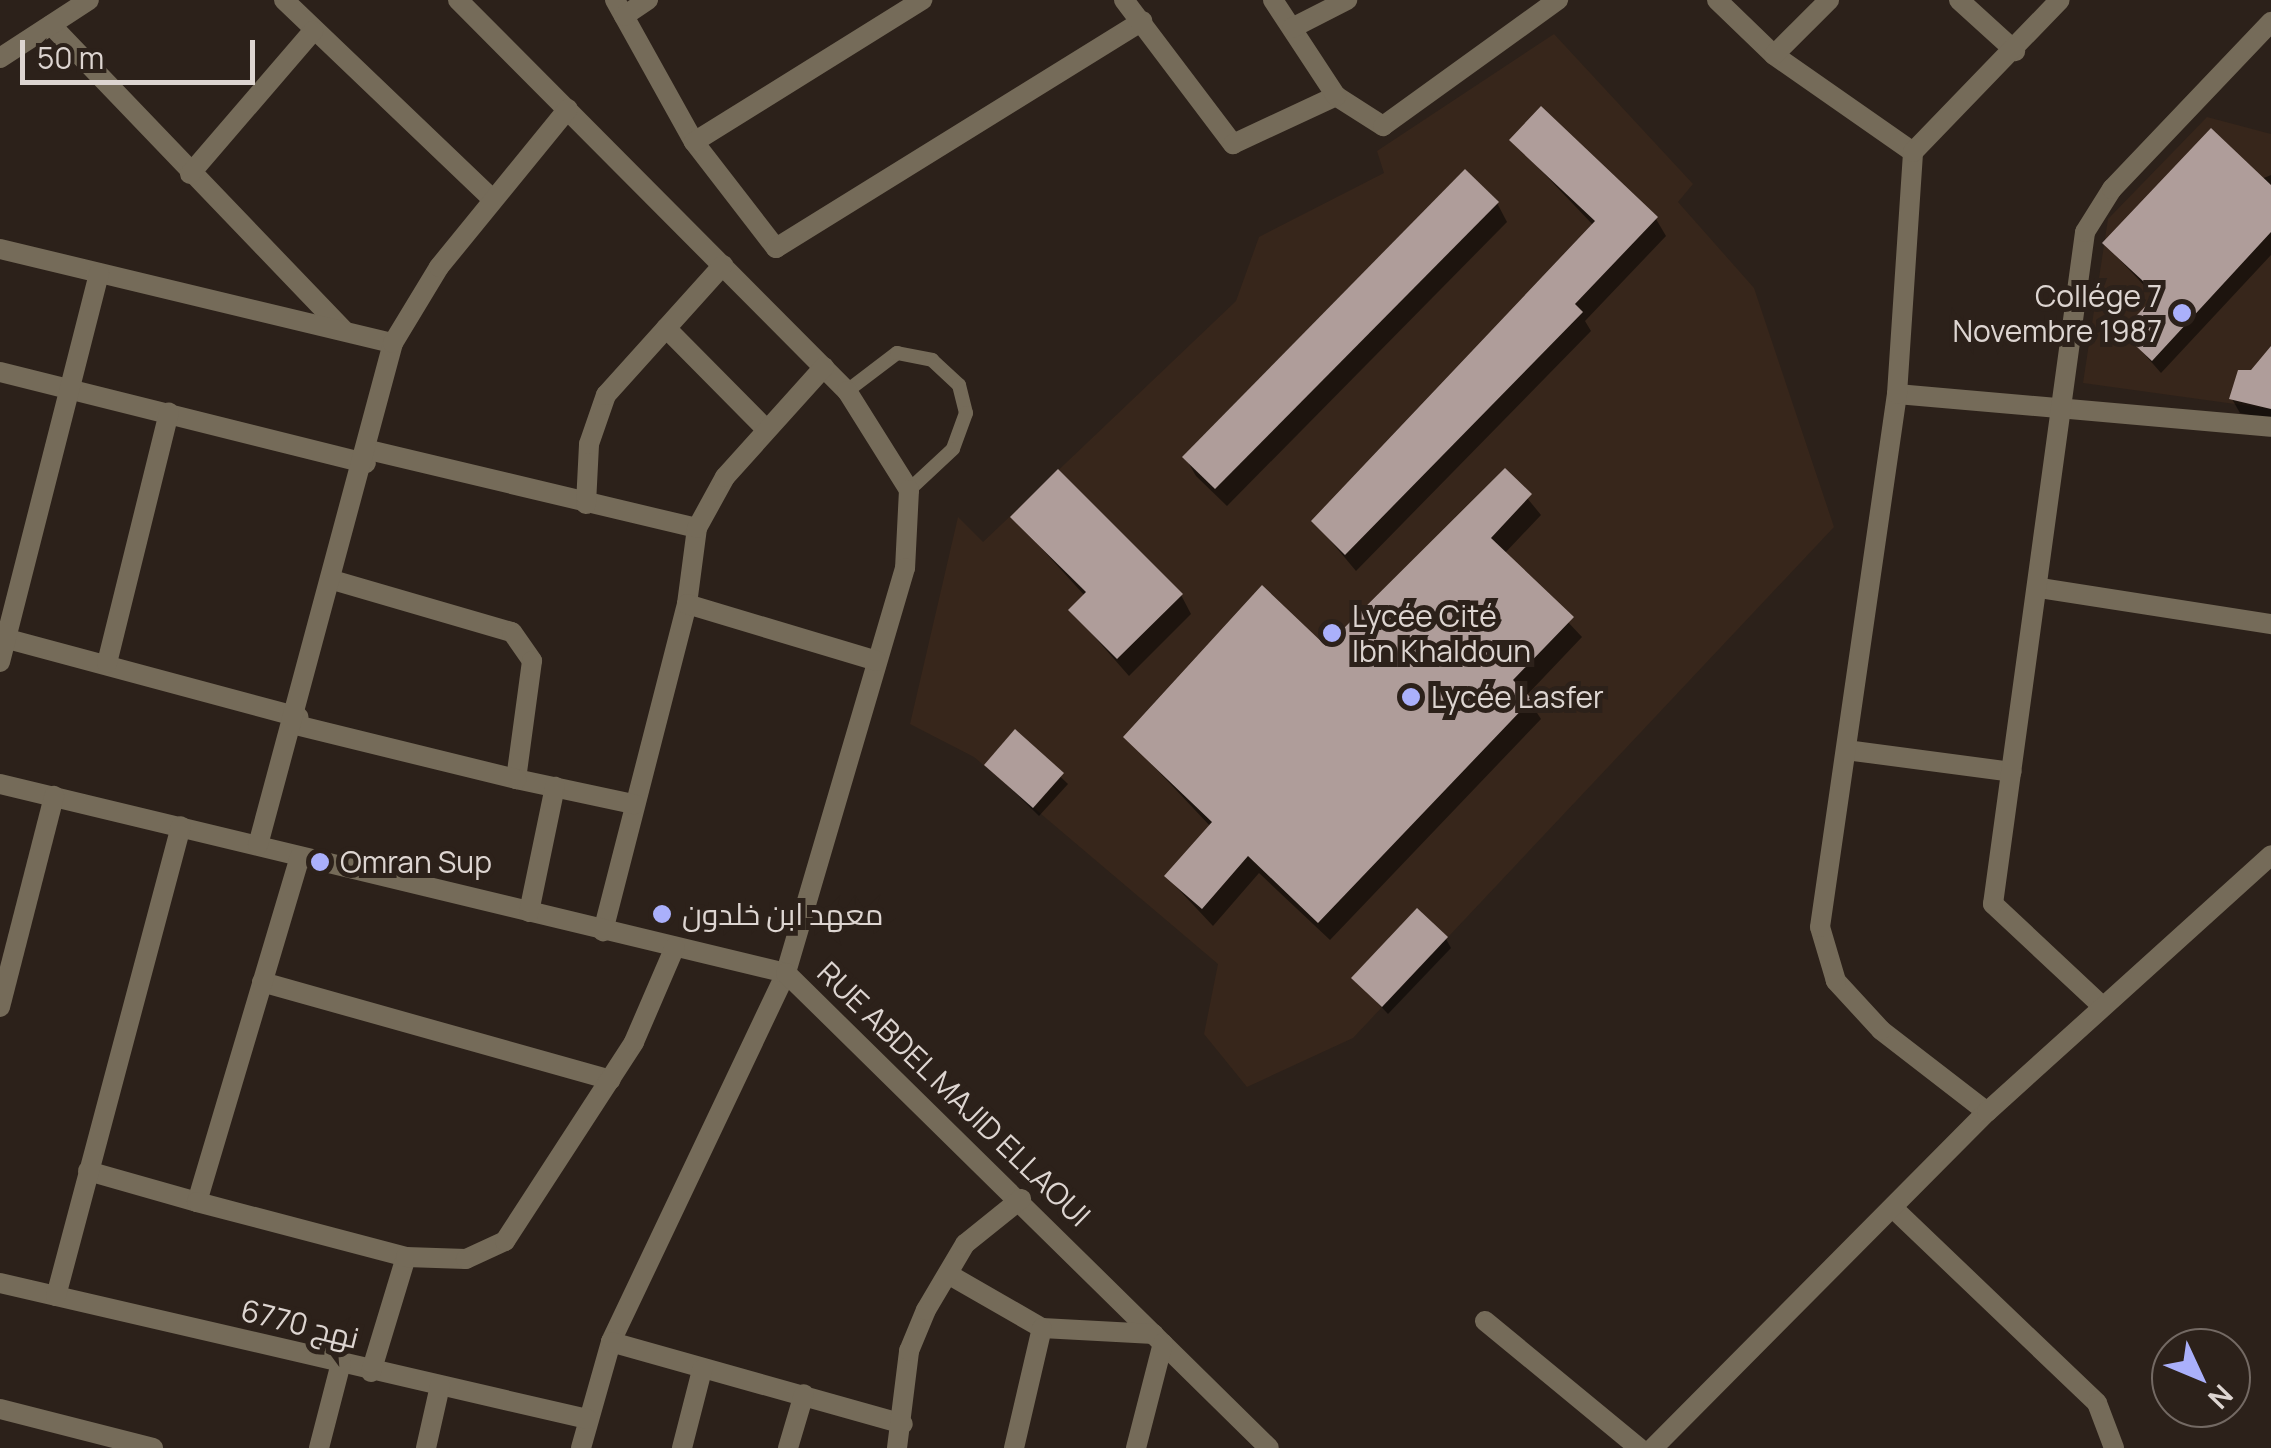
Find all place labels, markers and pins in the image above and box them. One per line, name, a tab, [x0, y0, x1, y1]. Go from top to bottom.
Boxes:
place label: Collége 7 Novembre 1987	[1953, 278, 2162, 348]
marker: Collége 7 Novembre 1987	[2171, 302, 2193, 324]
place label: Lycée Cité Ibn Khaldoun	[1352, 598, 1531, 668]
marker: Lycée Cité Ibn Khaldoun	[1321, 622, 1343, 644]
place label: Lycée Lasfer	[1431, 679, 1604, 715]
marker: Lycée Lasfer	[1400, 686, 1422, 708]
place label: Omran Sup	[340, 844, 492, 880]
marker: Omran Sup	[309, 851, 331, 873]
place label: معهد ابن خلدون	[682, 896, 883, 932]
marker: معهد ابن خلدون	[651, 903, 673, 925]

